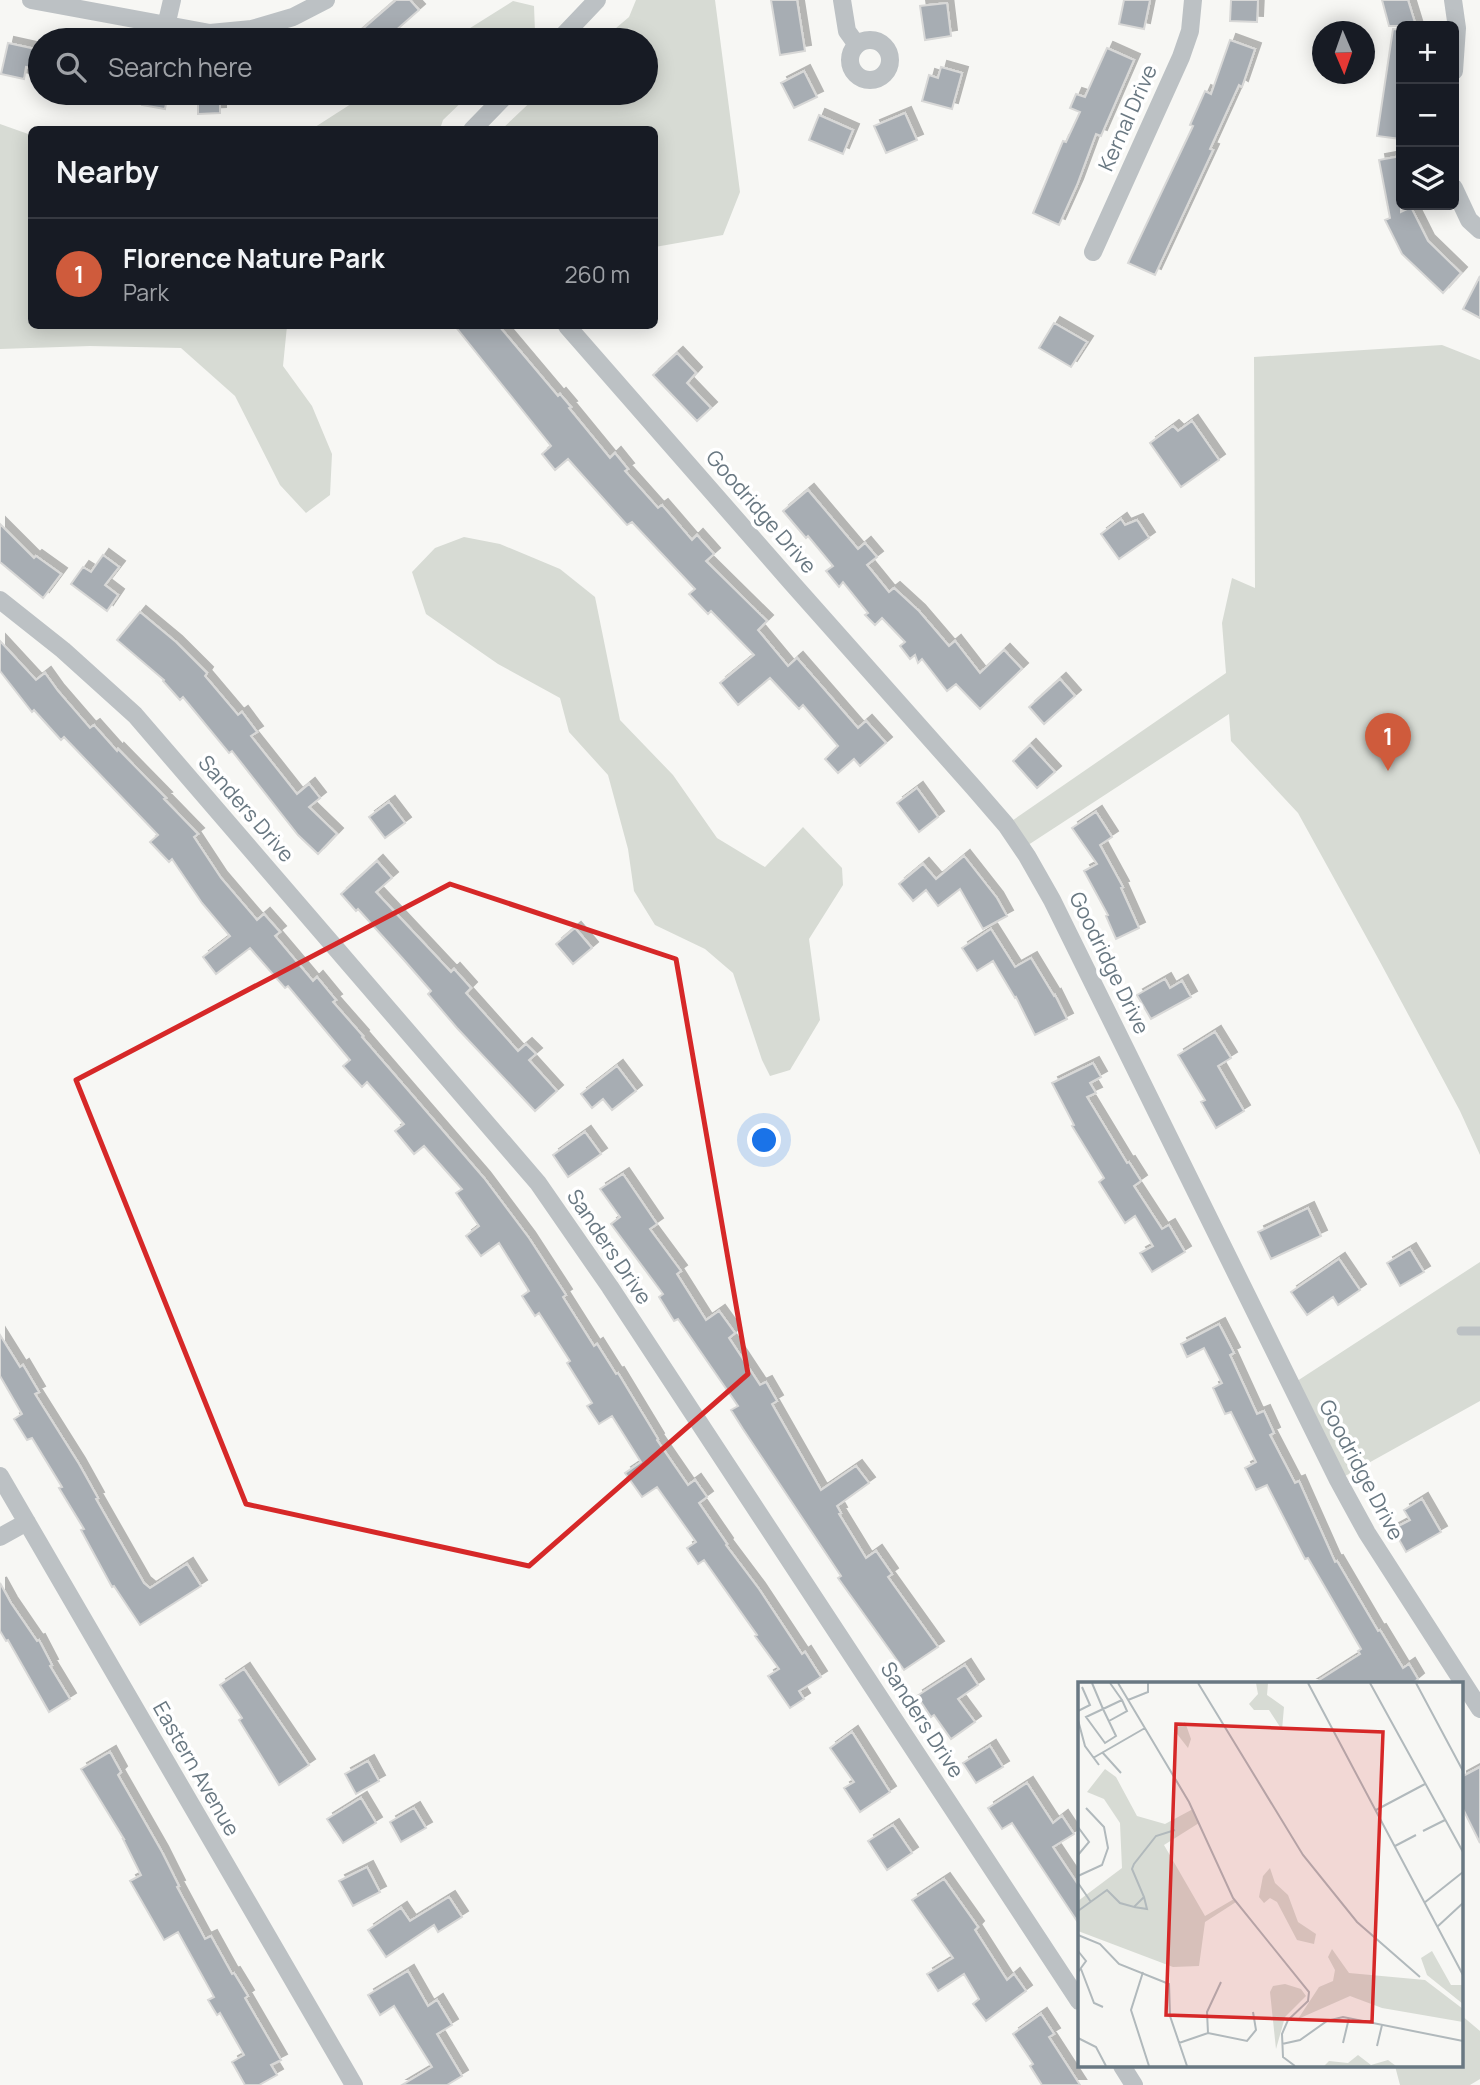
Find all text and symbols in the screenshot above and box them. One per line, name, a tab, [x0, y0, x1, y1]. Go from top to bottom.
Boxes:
north arrow	[1312, 21, 1375, 84]
map controls	[1396, 21, 1459, 210]
button: +	[1396, 21, 1459, 84]
search box	[28, 28, 658, 105]
icon: search	[52, 48, 90, 86]
text: Search here	[108, 49, 253, 85]
street label: Kernal Drive	[1091, 60, 1163, 175]
button: −	[1396, 84, 1459, 147]
button: layers	[1396, 147, 1459, 210]
text: Nearby	[56, 151, 159, 192]
text: Florence Nature Park	[123, 240, 385, 276]
text: 1	[74, 258, 84, 290]
text: 260 m	[564, 258, 630, 290]
text: Park	[123, 276, 169, 308]
street label: Goodridge Drive	[700, 444, 823, 579]
pin: 1	[1365, 713, 1411, 771]
street label: Sanders Drive	[192, 749, 301, 868]
street label: Goodridge Drive	[1063, 887, 1156, 1038]
your location	[747, 1123, 781, 1157]
street label: Sanders Drive	[561, 1183, 659, 1309]
street label: Goodridge Drive	[1313, 1395, 1411, 1545]
street label: Sanders Drive	[875, 1656, 971, 1783]
inset map	[1078, 1682, 1462, 2068]
street label: Eastern Avenue	[147, 1696, 247, 1841]

